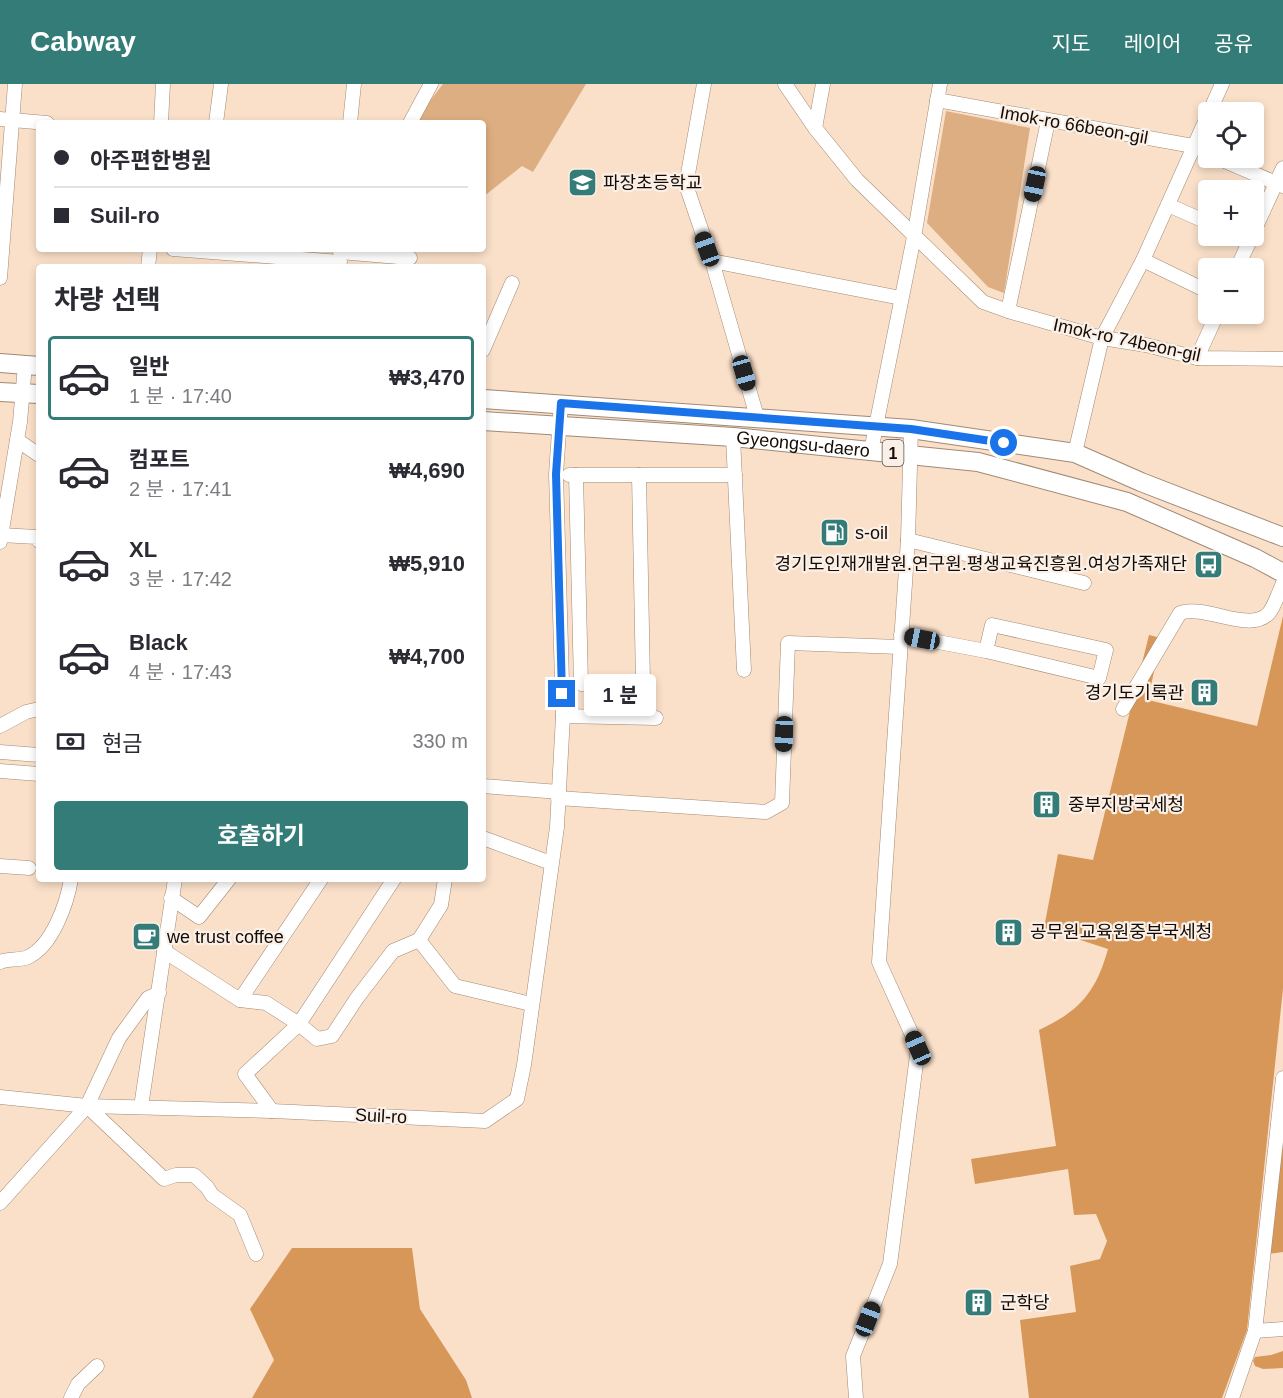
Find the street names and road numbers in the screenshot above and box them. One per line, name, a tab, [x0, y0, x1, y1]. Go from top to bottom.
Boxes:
street label: Imok-ro 66beon-gil	[998, 102, 1150, 148]
street label: Imok-ro 74beon-gil	[1052, 315, 1202, 365]
street label: Gyeongsu-daero	[735, 427, 871, 461]
road number: 1	[882, 440, 904, 466]
street label: Suil-ro	[355, 1105, 407, 1127]

